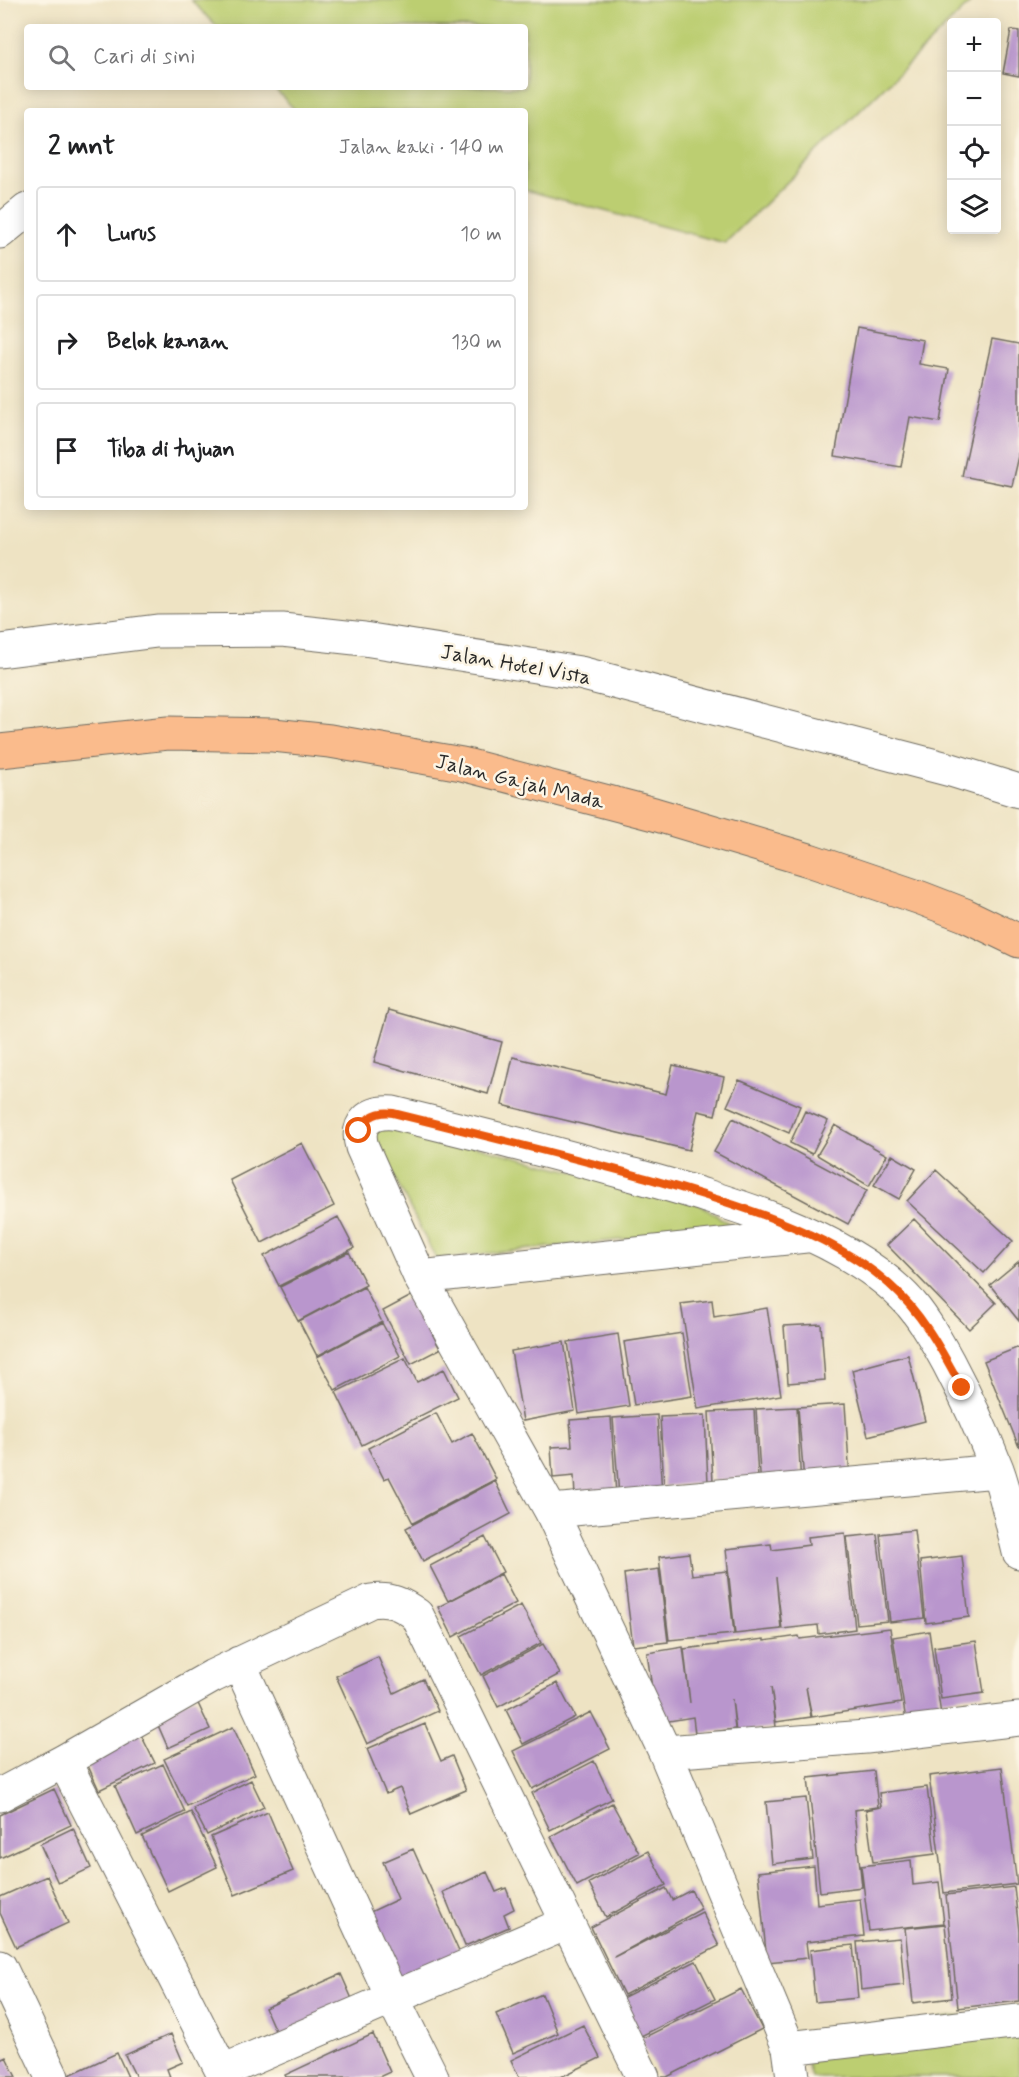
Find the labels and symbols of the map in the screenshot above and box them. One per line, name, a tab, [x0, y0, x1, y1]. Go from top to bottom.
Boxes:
street label: Jalan Hotel Vista	[438, 638, 593, 692]
street label: Jalan Gajah Mada	[433, 747, 607, 817]
route start	[345, 1117, 371, 1143]
route end	[948, 1374, 974, 1400]

